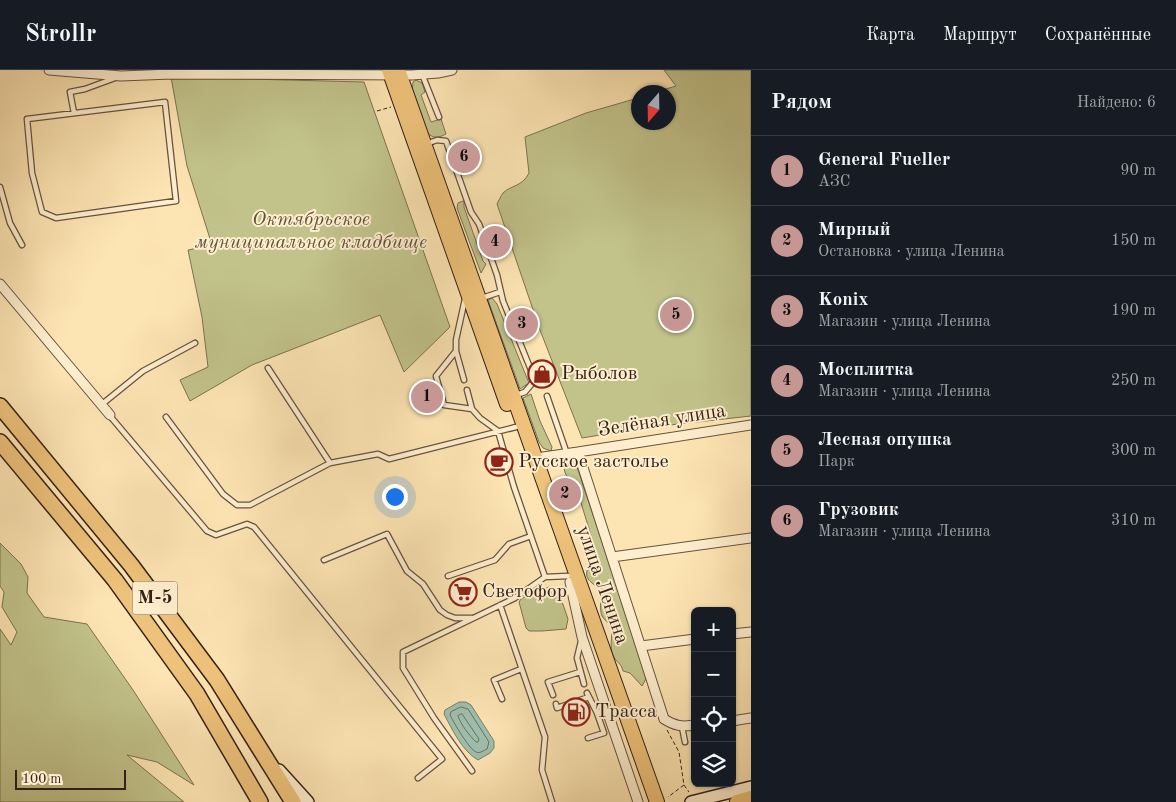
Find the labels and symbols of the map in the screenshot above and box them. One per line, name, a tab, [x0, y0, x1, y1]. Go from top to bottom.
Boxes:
north arrow	[631, 85, 676, 130]
pin: 6	[448, 138, 480, 176]
park label: Октябрьское муниципальное кладбище	[195, 210, 427, 253]
pin: 4	[479, 223, 511, 261]
pin: 5	[660, 296, 692, 334]
pin: 3	[506, 305, 538, 343]
shop icon: Рыболов	[527, 359, 557, 389]
place label: Рыболов	[561, 364, 637, 384]
pin: 1	[411, 378, 443, 416]
street label: Зелёная улица	[597, 401, 727, 441]
cafe icon: Русское застолье	[484, 447, 514, 477]
place label: Русское застолье	[518, 452, 669, 472]
pin: 2	[549, 475, 581, 513]
your location	[382, 484, 408, 510]
street label: улица Ленина	[572, 523, 632, 647]
supermarket icon: Светофор	[448, 577, 478, 607]
road number: М-5	[132, 582, 178, 614]
place label: Светофор	[482, 582, 567, 602]
fuel station icon: Трасса	[561, 697, 591, 727]
place label: Трасса	[595, 702, 657, 722]
scale bar	[15, 767, 126, 790]

